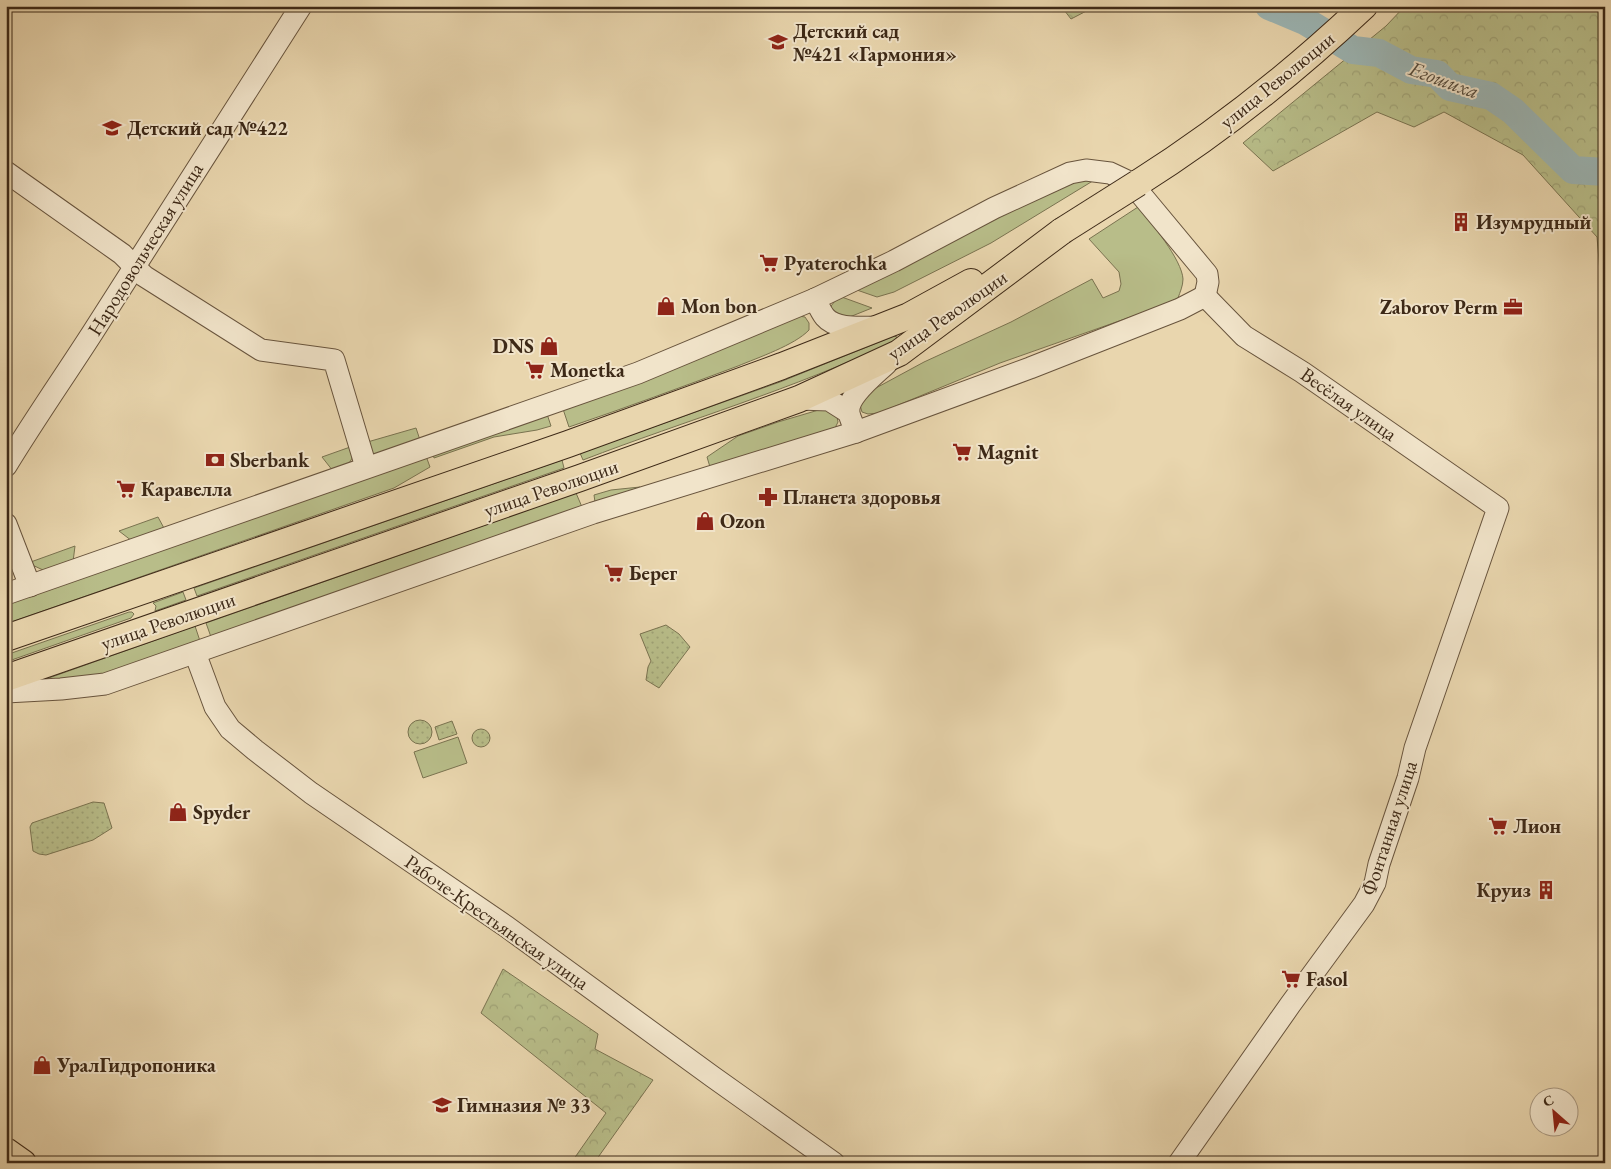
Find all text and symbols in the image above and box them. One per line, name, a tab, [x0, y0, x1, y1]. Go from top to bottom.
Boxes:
place label: Детский сад №421 «Гармония»	[793, 18, 957, 67]
street label: улица Революции	[1214, 25, 1340, 134]
school or university icon: Детский сад №421 «Гармония»	[767, 31, 789, 53]
water label: Егошиха	[1405, 54, 1483, 105]
place label: Детский сад №422	[127, 115, 288, 141]
school or university icon: Детский сад №422	[101, 117, 123, 139]
street label: Народовольческая улица	[81, 158, 209, 340]
place label: Изумрудный	[1476, 209, 1592, 235]
building icon: Изумрудный	[1450, 211, 1472, 233]
place label: Pyaterochka	[784, 250, 887, 276]
supermarket icon: Pyaterochka	[758, 252, 780, 274]
street label: улица Революции	[882, 264, 1012, 366]
place label: Mon bon	[681, 293, 757, 319]
place label: Zaborov Perm	[1380, 294, 1498, 320]
shop icon: Mon bon	[655, 295, 677, 317]
office icon: Zaborov Perm	[1502, 296, 1524, 318]
place label: DNS	[493, 333, 534, 359]
shop icon: DNS	[538, 335, 560, 357]
place label: Monetka	[550, 357, 625, 383]
supermarket icon: Monetka	[524, 359, 546, 381]
street label: Весёлая улица	[1296, 361, 1402, 447]
place label: Magnit	[977, 439, 1039, 465]
supermarket icon: Magnit	[951, 441, 973, 463]
place label: Sberbank	[230, 447, 310, 473]
bank icon: Sberbank	[204, 449, 226, 471]
street label: улица Революции	[480, 453, 622, 523]
place label: Каравелла	[141, 476, 232, 502]
supermarket icon: Каравелла	[115, 478, 137, 500]
place label: Планета здоровья	[783, 484, 941, 510]
pharmacy icon: Планета здоровья	[757, 486, 779, 508]
place label: Ozon	[720, 508, 765, 534]
shop icon: Ozon	[694, 510, 716, 532]
place label: Берег	[629, 560, 677, 586]
supermarket icon: Берег	[603, 562, 625, 584]
street label: улица Революции	[97, 586, 239, 656]
street label: Фонтанная улица	[1355, 757, 1423, 899]
place label: Spyder	[193, 799, 251, 825]
shop icon: Spyder	[167, 801, 189, 823]
place label: Лион	[1513, 813, 1562, 839]
supermarket icon: Лион	[1487, 815, 1509, 837]
street label: Рабоче-Крестьянская улица	[400, 849, 594, 995]
place label: Круиз	[1476, 877, 1531, 903]
building icon: Круиз	[1535, 879, 1557, 901]
place label: Fasol	[1306, 966, 1348, 992]
supermarket icon: Fasol	[1280, 968, 1302, 990]
place label: УралГидропоника	[56, 1052, 216, 1078]
shop icon: УралГидропоника	[31, 1054, 53, 1076]
north arrow	[1528, 1086, 1578, 1136]
text: С	[1540, 1090, 1557, 1111]
place label: Гимназия № 33	[457, 1092, 591, 1118]
school or university icon: Гимназия № 33	[431, 1094, 453, 1116]

